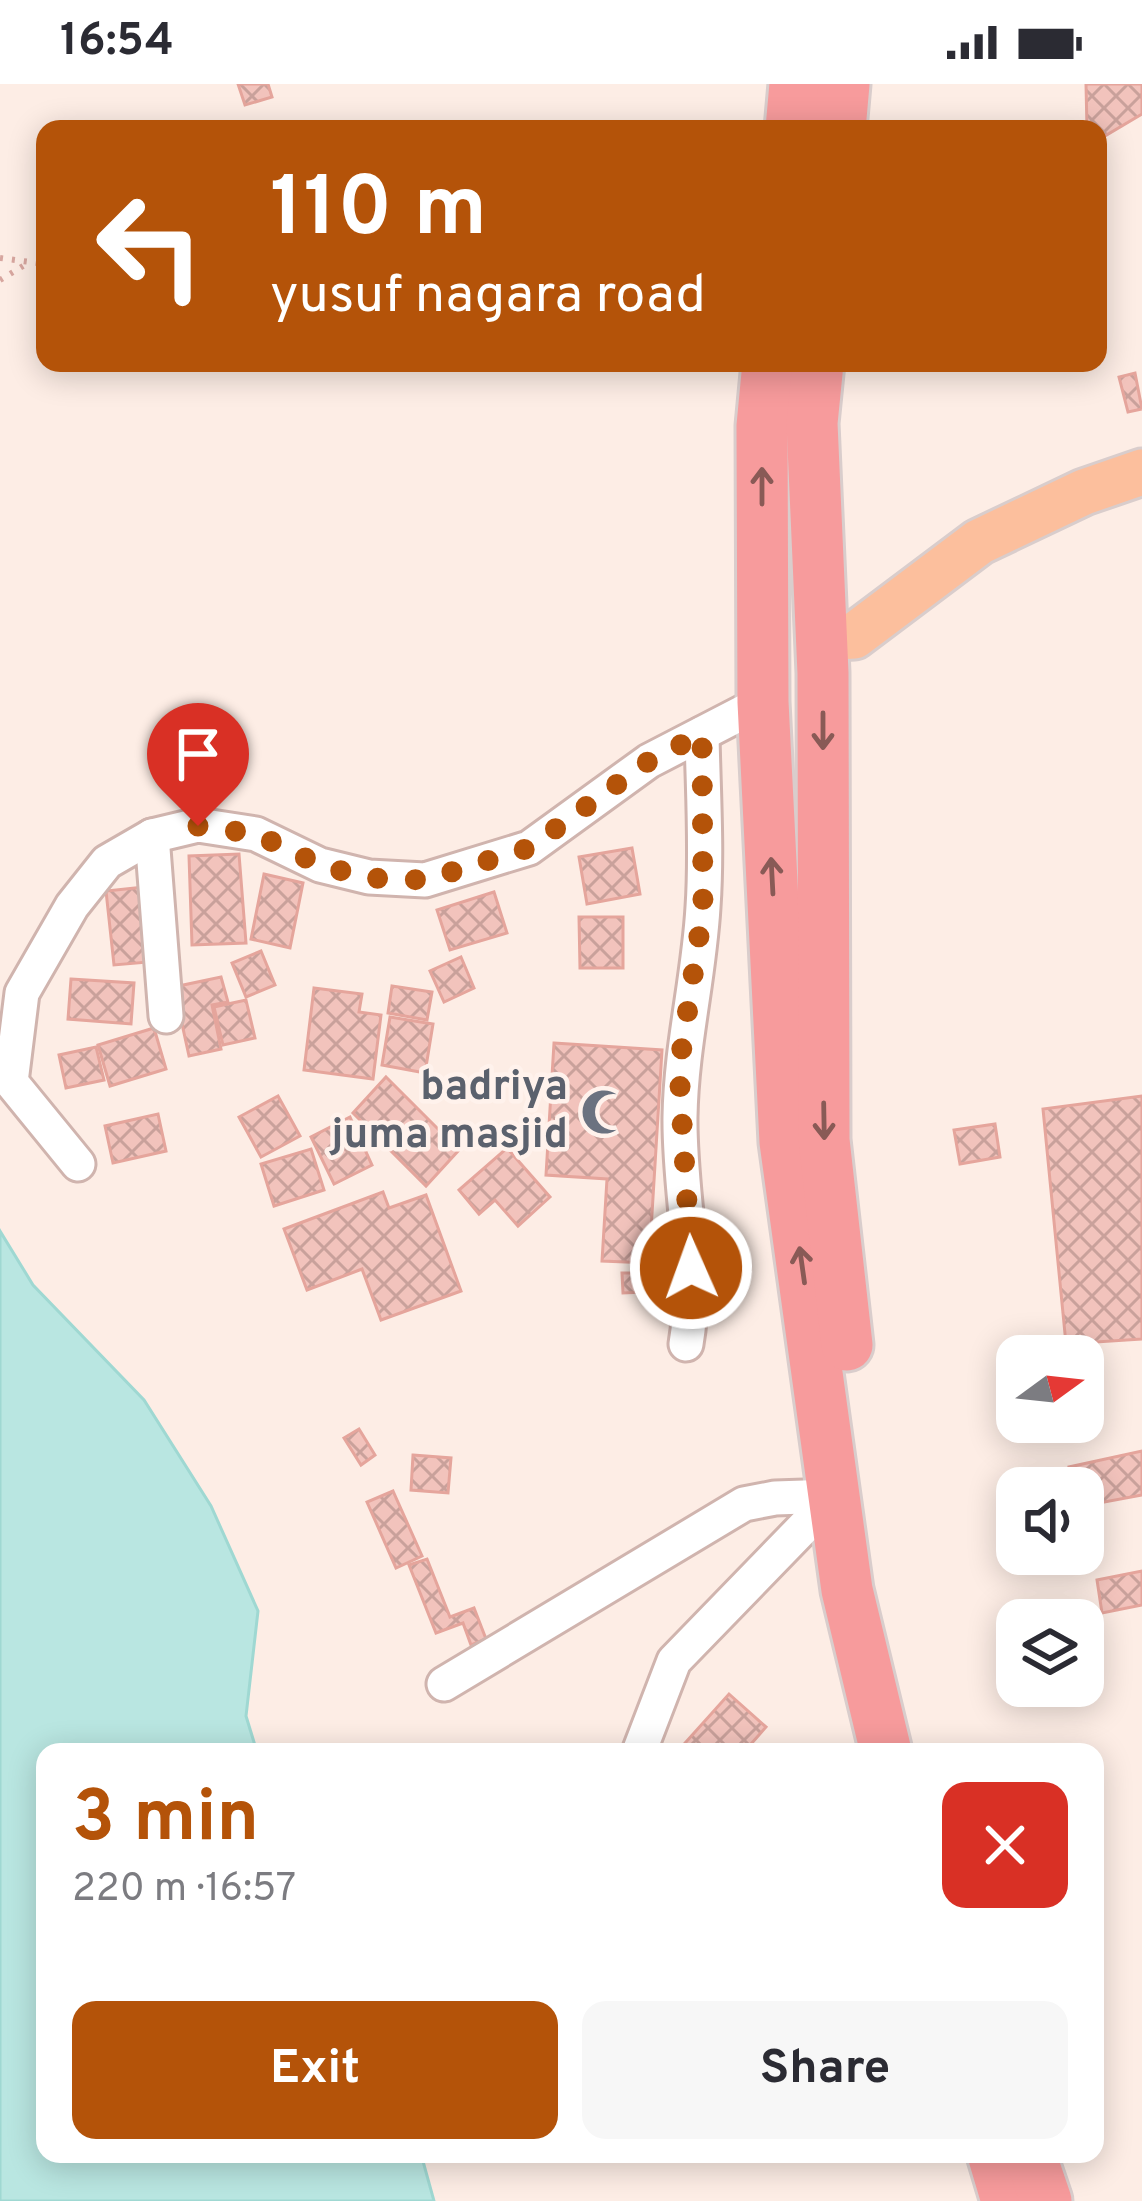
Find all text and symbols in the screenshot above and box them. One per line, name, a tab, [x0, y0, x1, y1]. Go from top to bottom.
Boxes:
text: 16:54	[60, 14, 174, 71]
text: 110 m	[270, 159, 487, 265]
icon: left	[72, 168, 228, 324]
text: yusuf nagara road	[270, 263, 706, 332]
one-way arrow	[751, 467, 774, 506]
pin	[147, 703, 249, 826]
one-way arrow	[812, 711, 834, 750]
icon: arrive	[165, 721, 231, 787]
one-way arrow	[760, 857, 783, 896]
place label: badriya juma masjid	[329, 1062, 568, 1163]
mosque icon: badriya juma masjid	[579, 1087, 629, 1137]
one-way arrow	[813, 1101, 835, 1140]
position arrow	[628, 1205, 754, 1331]
one-way arrow	[790, 1246, 813, 1285]
north arrow	[996, 1335, 1104, 1443]
map controls	[996, 1335, 1104, 1707]
button: sound	[996, 1467, 1104, 1575]
button: layers	[996, 1599, 1104, 1707]
text: 3 min	[72, 1775, 259, 1867]
button: close	[942, 1782, 1068, 1908]
text: 220 m · 16:57	[72, 1866, 296, 1915]
button: Exit	[72, 2001, 558, 2139]
button: Share	[582, 2001, 1068, 2139]

